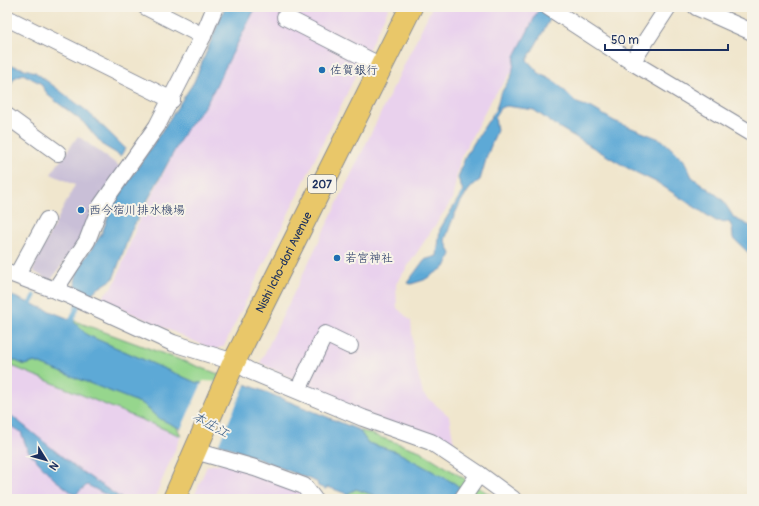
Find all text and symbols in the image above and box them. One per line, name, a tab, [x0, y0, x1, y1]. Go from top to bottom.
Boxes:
scale bar	[605, 26, 728, 52]
text: 50 m	[611, 33, 639, 48]
place label: 佐賀銀行	[330, 63, 378, 78]
marker: 佐賀銀行	[317, 65, 327, 75]
road number: 207	[308, 175, 336, 193]
place label: 西今宿川排水機場	[89, 203, 185, 218]
marker: 西今宿川排水機場	[76, 205, 86, 215]
street label: Nishi Icho-dori Avenue	[253, 209, 316, 315]
place label: 若宮神社	[345, 251, 393, 266]
marker: 若宮神社	[332, 253, 342, 263]
water label: 本庄江	[190, 408, 232, 442]
north arrow	[26, 440, 66, 480]
text: N	[46, 459, 61, 473]

